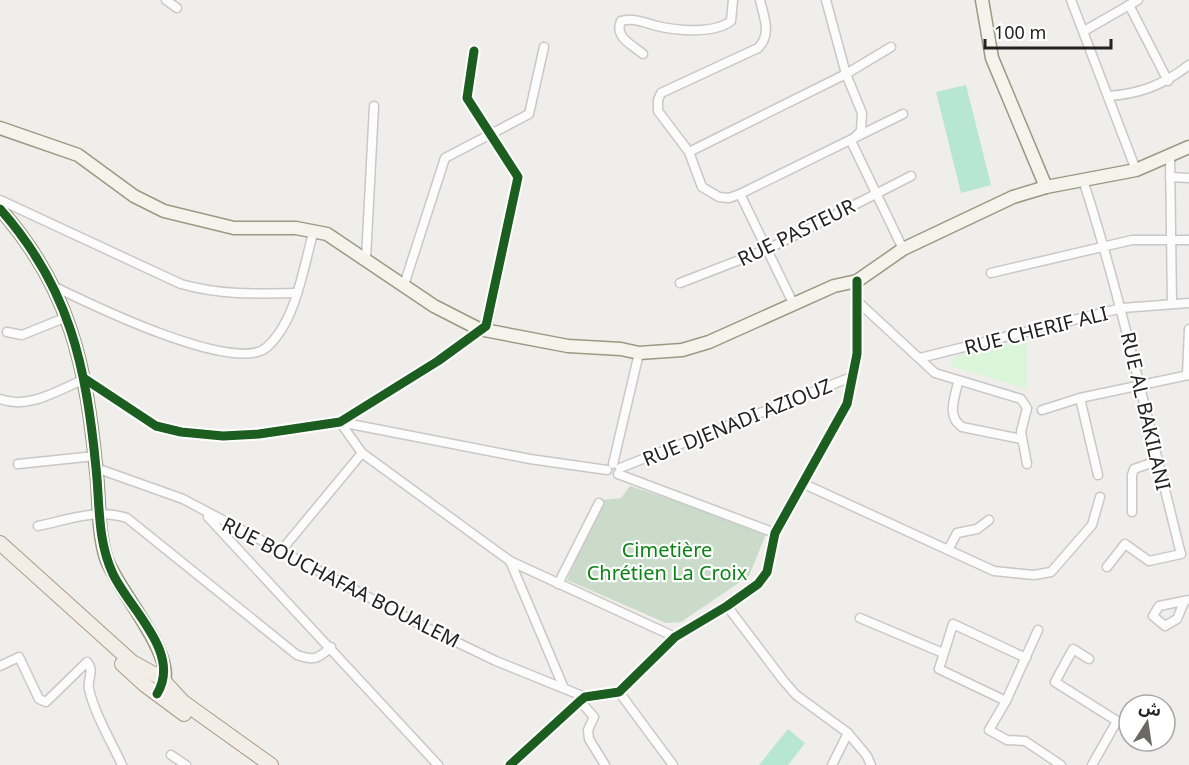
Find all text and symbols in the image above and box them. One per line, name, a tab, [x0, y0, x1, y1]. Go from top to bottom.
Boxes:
scale bar	[985, 12, 1111, 50]
text: 100 m	[994, 20, 1046, 44]
street label: RUE PASTEUR	[733, 192, 860, 272]
street label: RUE CHERIF ALI	[962, 299, 1110, 361]
street label: RUE AL BAKILANI	[1115, 329, 1177, 493]
street label: RUE DJENADI AZIOUZ	[638, 372, 836, 472]
street label: RUE BOUCHAFAA BOUALEM	[218, 510, 464, 654]
park label: Cimetière Chrétien La Croix	[587, 536, 748, 586]
north arrow	[1117, 693, 1177, 753]
text: ش	[1137, 695, 1163, 721]

